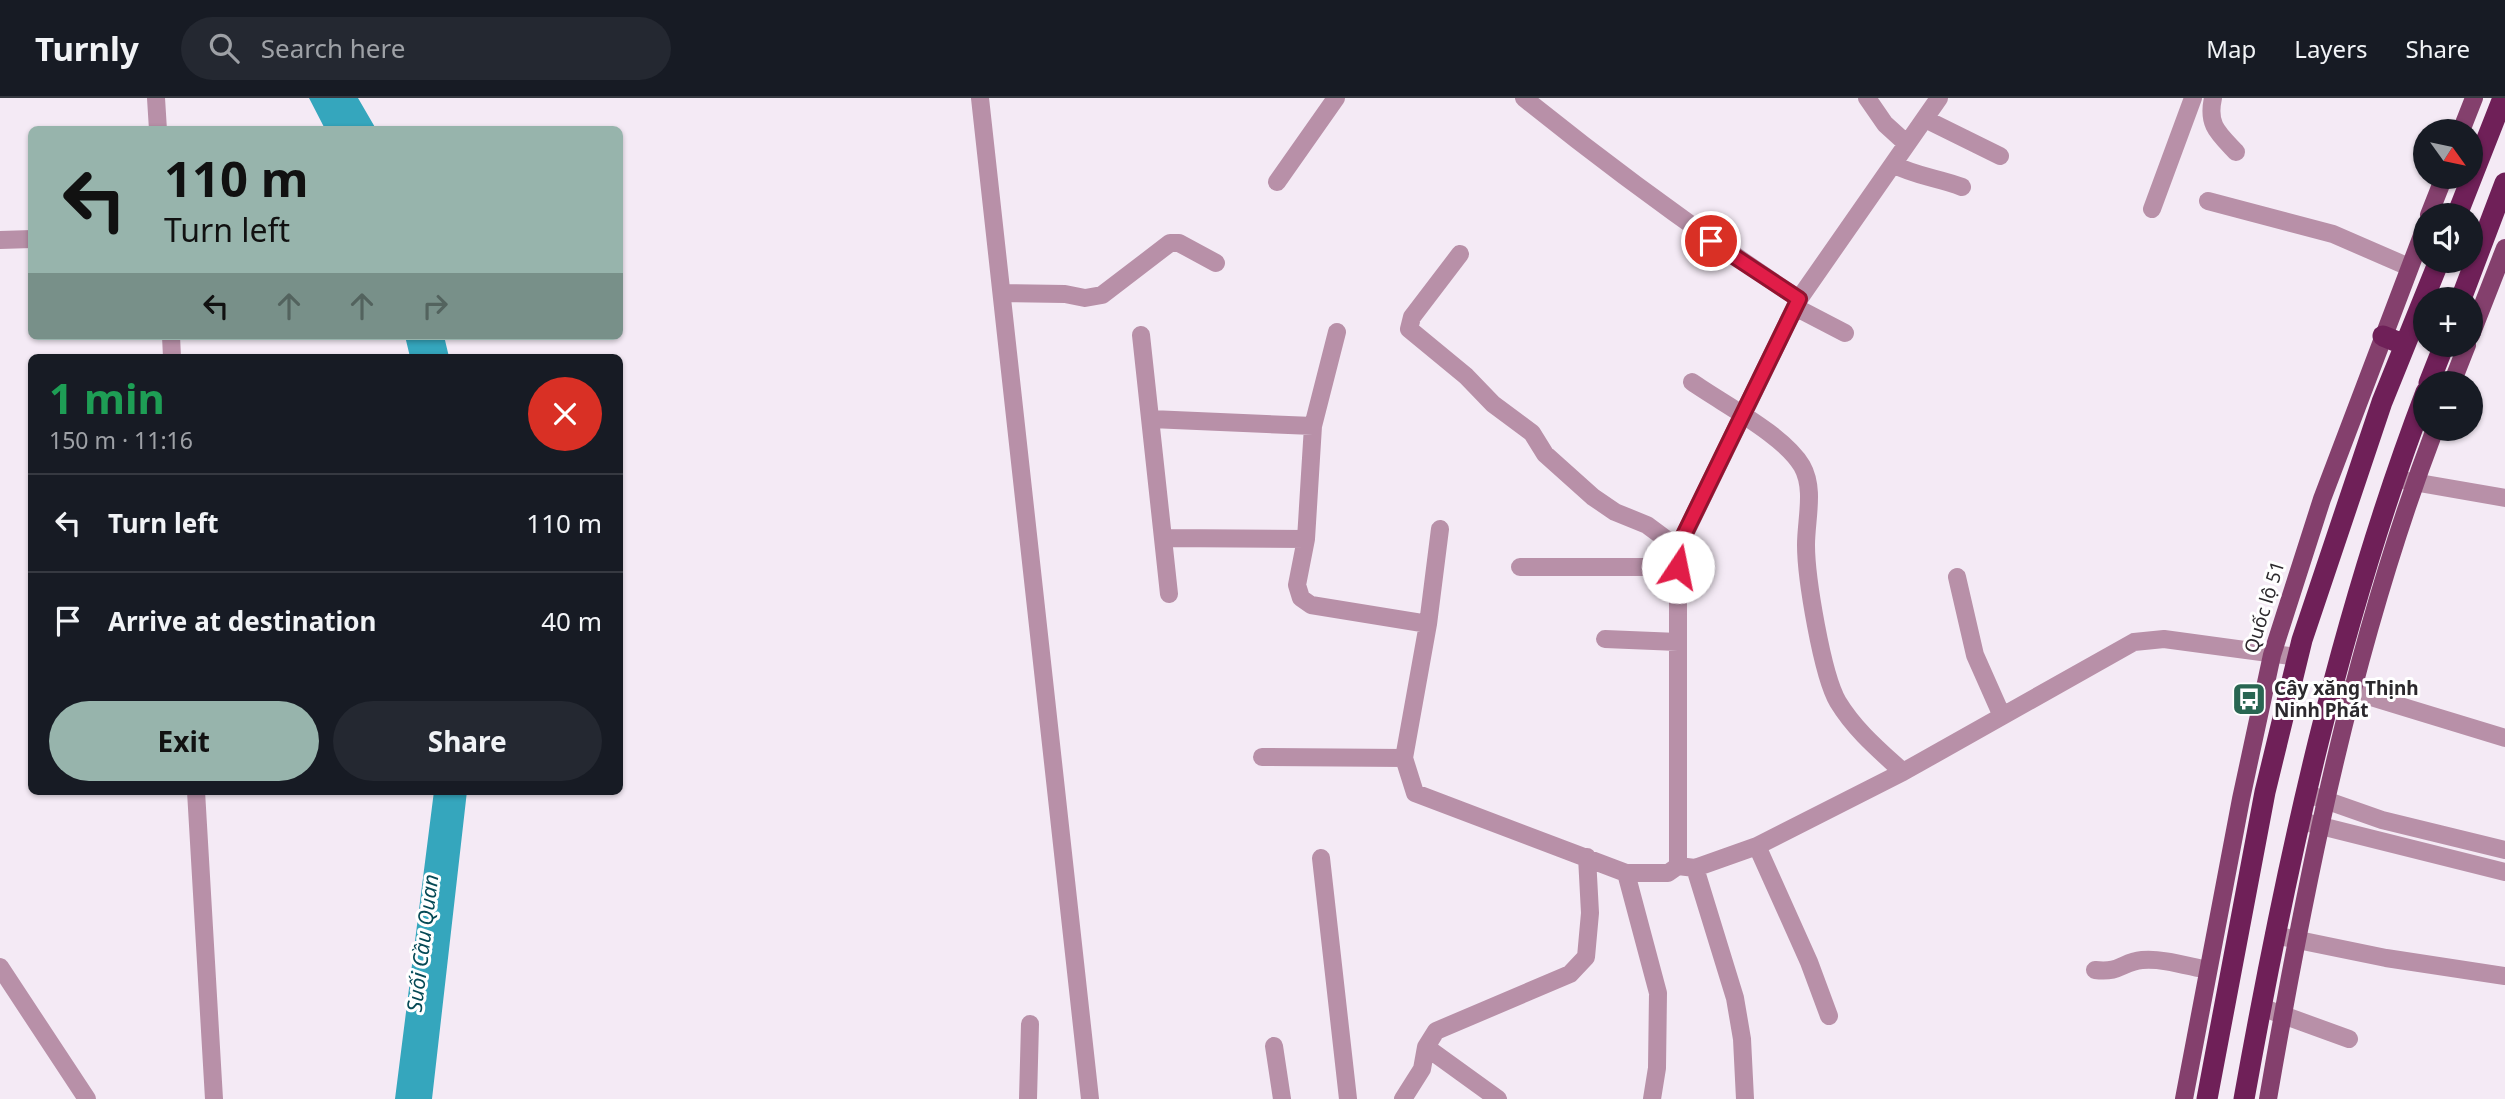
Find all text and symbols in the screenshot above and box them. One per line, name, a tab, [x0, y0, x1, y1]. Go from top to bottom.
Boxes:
search box	[181, 17, 671, 80]
text: Turnly	[35, 26, 139, 71]
icon: search	[205, 29, 243, 67]
text: Search here	[261, 30, 405, 66]
text: Map	[2206, 32, 2256, 65]
text: Layers	[2294, 32, 2368, 65]
text: Share	[2406, 32, 2470, 65]
north arrow	[2413, 119, 2483, 189]
map controls	[2413, 119, 2483, 441]
text: 110 m	[164, 145, 309, 211]
icon: left	[49, 154, 140, 245]
button: sound	[2413, 203, 2483, 273]
text: Turn left	[164, 208, 290, 251]
pin	[1681, 211, 1741, 271]
icon: arrive	[1692, 222, 1730, 260]
icon: left	[197, 287, 235, 325]
icon: ahead	[270, 287, 308, 325]
icon: ahead	[343, 287, 381, 325]
icon: right	[416, 287, 454, 325]
button: +	[2413, 287, 2483, 357]
text: 1 min	[49, 369, 165, 426]
button: −	[2413, 371, 2483, 441]
button: close	[528, 377, 602, 451]
text: 150 m · 11:16	[49, 424, 193, 456]
icon: left	[49, 504, 87, 542]
text: Turn left	[108, 505, 219, 541]
text: 110 m	[526, 505, 602, 541]
position arrow	[1641, 530, 1715, 604]
street label: Quốc lộ 51	[2238, 558, 2290, 656]
icon: arrive	[49, 602, 87, 640]
text: Arrive at destination	[108, 603, 377, 639]
text: 40 m	[541, 603, 602, 639]
place label: Cây xăng Thịnh Ninh Phát	[2274, 675, 2419, 723]
bus stop icon: Cây xăng Thịnh Ninh Phát	[2230, 680, 2268, 718]
button: Exit	[49, 701, 319, 781]
button: Share	[333, 701, 602, 781]
water label: Suối Cầu Quan	[400, 872, 444, 1014]

